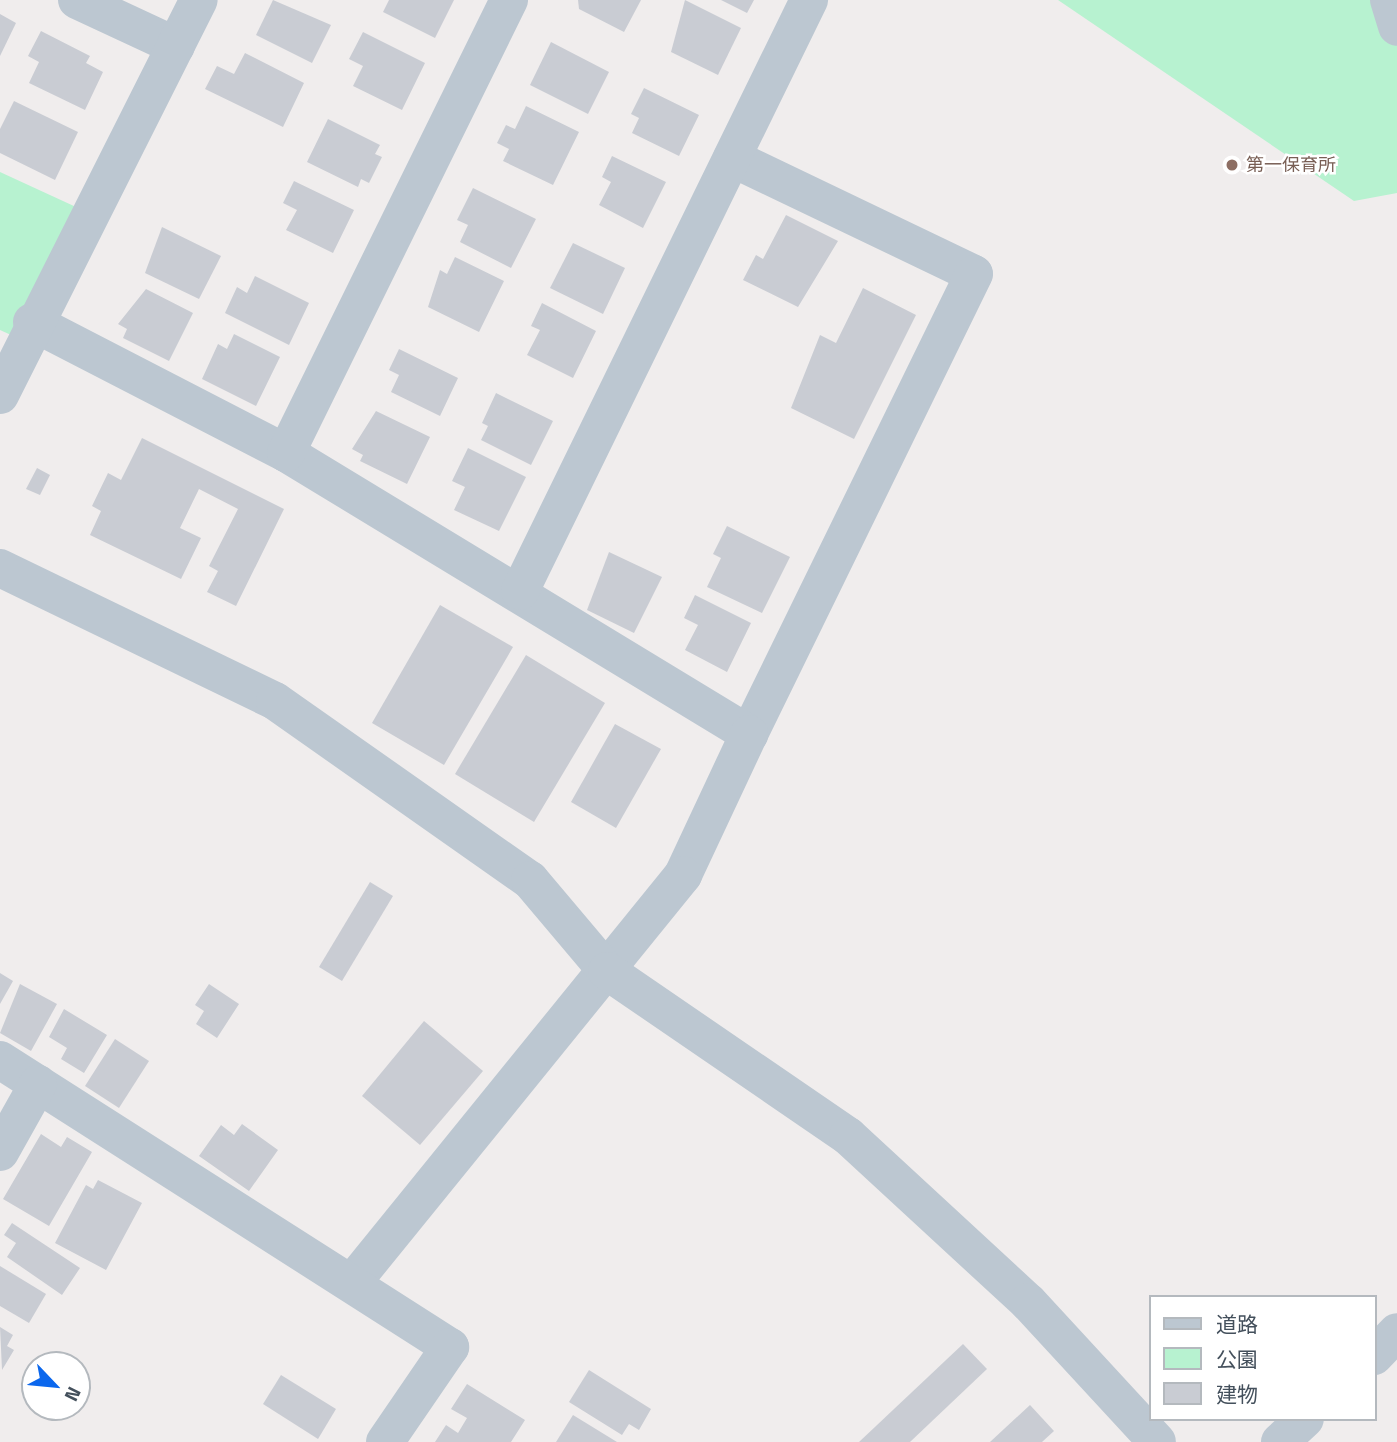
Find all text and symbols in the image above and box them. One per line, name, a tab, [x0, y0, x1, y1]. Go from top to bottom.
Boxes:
place label: 第一保育所	[1246, 154, 1336, 176]
marker: 第一保育所	[1224, 157, 1240, 173]
legend	[1148, 1295, 1376, 1421]
text: 道路	[1216, 1308, 1258, 1340]
text: 公園	[1216, 1343, 1258, 1375]
north arrow	[21, 1351, 91, 1421]
text: 建物	[1216, 1378, 1258, 1410]
text: N	[58, 1382, 89, 1407]

